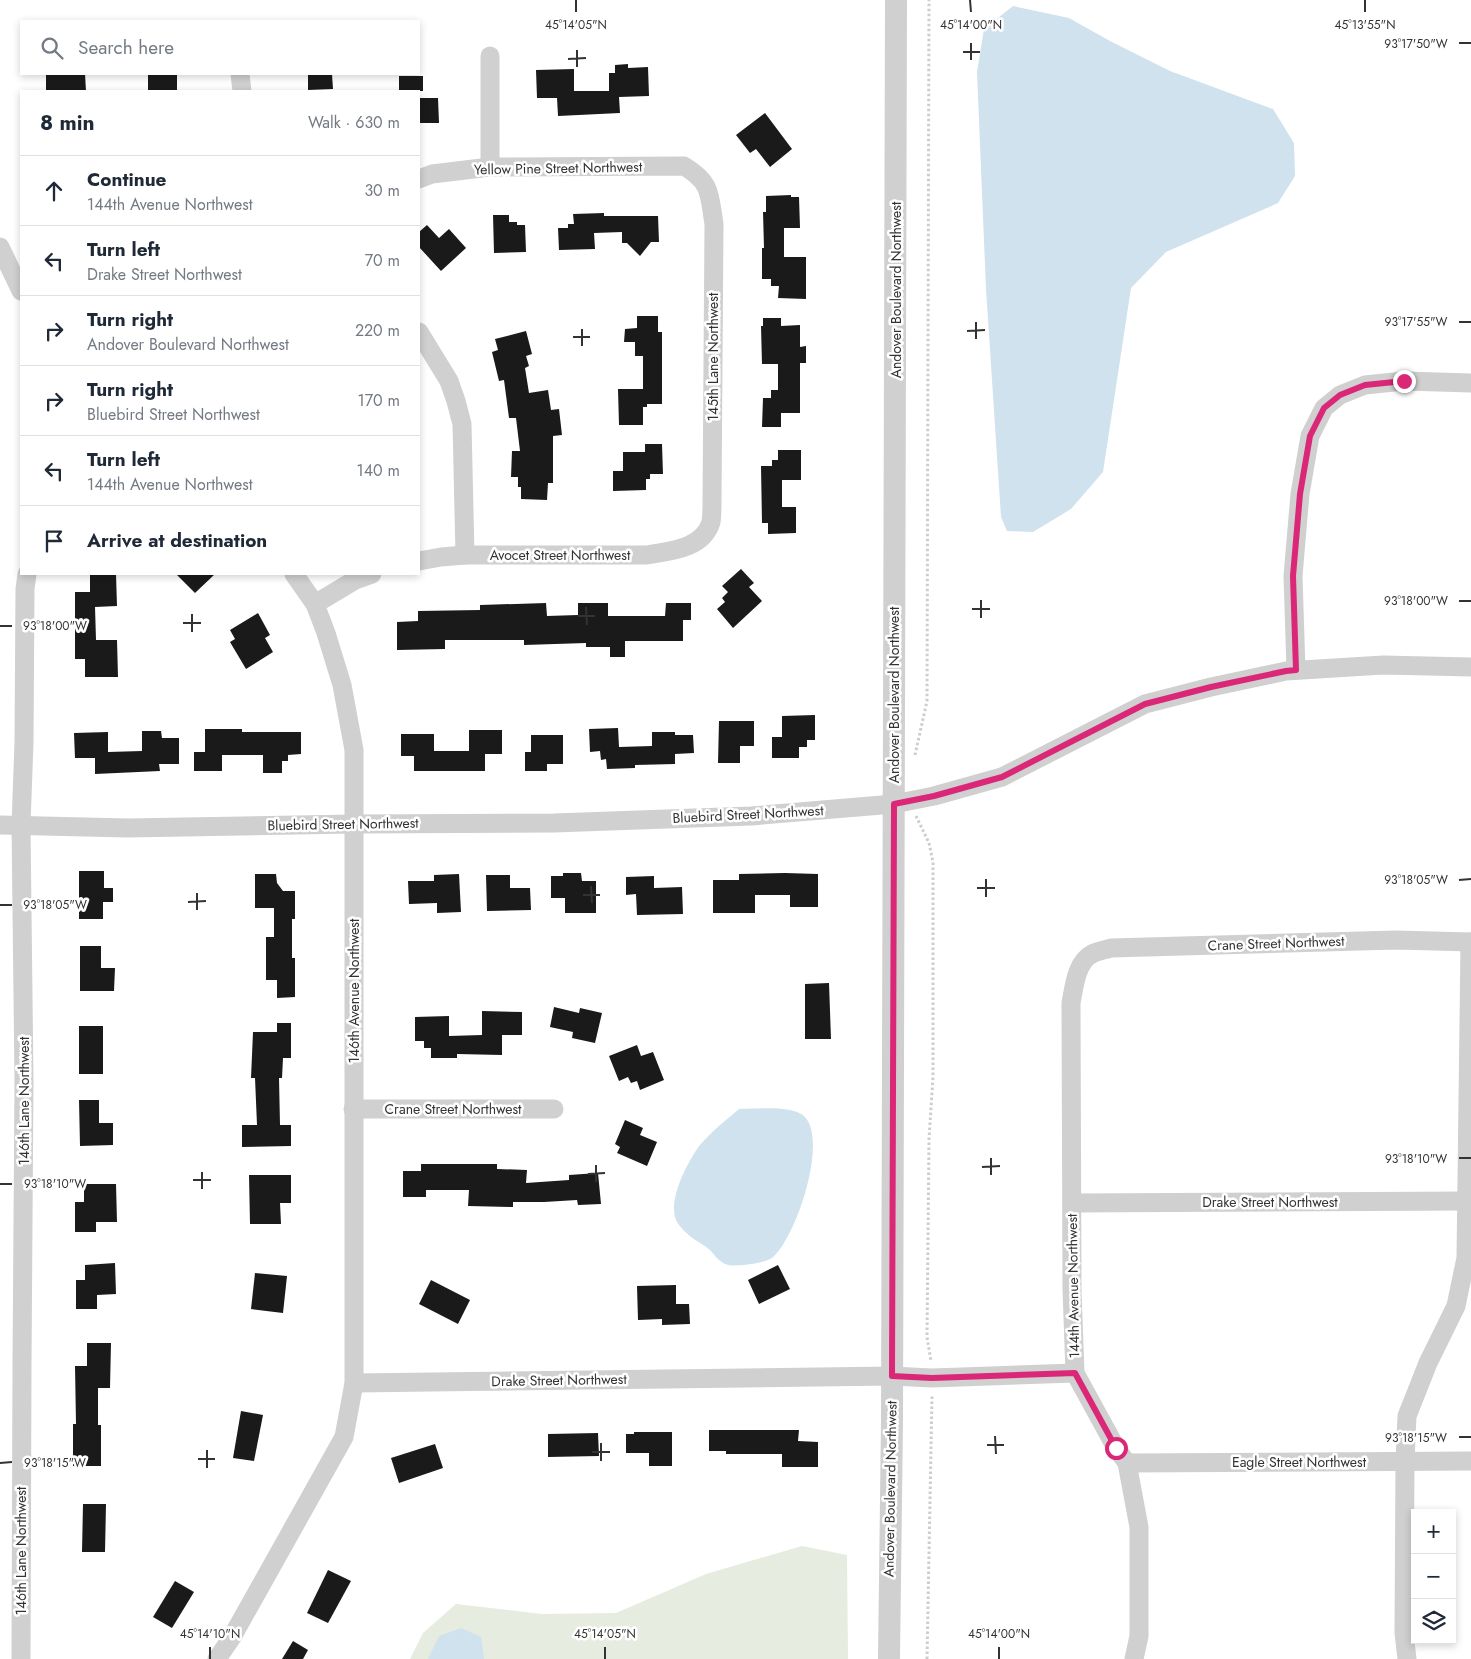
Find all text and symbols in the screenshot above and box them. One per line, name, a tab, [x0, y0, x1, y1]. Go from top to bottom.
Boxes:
text: 45°14'05"N	[545, 16, 607, 34]
text: 45°14'00"N	[940, 16, 1002, 34]
text: 45°13'55"N	[1335, 16, 1395, 34]
search box	[20, 20, 420, 75]
icon: search	[38, 34, 66, 62]
text: Search here	[78, 34, 174, 61]
text: 93°17'50"W	[1384, 35, 1448, 53]
text: 8 min	[40, 108, 95, 138]
text: Walk · 630 m	[308, 111, 400, 134]
street label: Yellow Pine Street Northwest	[474, 157, 643, 179]
text: Continue	[87, 166, 166, 193]
icon: ahead	[40, 177, 68, 205]
text: 30 m	[364, 179, 400, 202]
text: 144th Avenue Northwest	[87, 193, 253, 216]
street label: Andover Boulevard Northwest	[886, 201, 906, 378]
text: Turn left	[87, 236, 160, 263]
icon: left	[40, 247, 68, 275]
text: 70 m	[365, 249, 400, 272]
text: Drake Street Northwest	[87, 263, 242, 286]
street label: 145th Lane Northwest	[703, 292, 723, 421]
text: Turn right	[87, 306, 173, 333]
text: 93°17'55"W	[1385, 313, 1448, 331]
icon: right	[40, 317, 68, 345]
text: 220 m	[355, 319, 400, 342]
text: Andover Boulevard Northwest	[87, 333, 289, 356]
route end	[1393, 370, 1416, 393]
text: Turn right	[87, 376, 173, 403]
icon: right	[40, 387, 68, 415]
text: 170 m	[358, 389, 400, 412]
text: Bluebird Street Northwest	[87, 403, 260, 426]
text: Turn left	[87, 446, 160, 473]
icon: left	[40, 457, 68, 485]
text: 140 m	[357, 459, 400, 482]
text: 144th Avenue Northwest	[87, 473, 253, 496]
icon: arrive	[40, 527, 68, 555]
text: Arrive at destination	[87, 527, 267, 554]
street label: Avocet Street Northwest	[490, 545, 631, 565]
text: 93°18'00"W	[1384, 592, 1448, 610]
street label: Andover Boulevard Northwest	[884, 606, 904, 783]
text: 93°18'00"W	[23, 617, 87, 635]
street label: Bluebird Street Northwest	[672, 800, 825, 828]
street label: Bluebird Street Northwest	[267, 813, 419, 835]
text: 93°18'05"W	[1384, 871, 1448, 889]
text: 93°18'05"W	[23, 896, 87, 914]
street label: 146th Avenue Northwest	[344, 918, 364, 1063]
street label: Crane Street Northwest	[1207, 931, 1345, 955]
street label: 146th Lane Northwest	[14, 1036, 34, 1165]
street label: Crane Street Northwest	[385, 1099, 522, 1119]
text: 93°18'10"W	[1385, 1150, 1447, 1168]
text: 93°18'10"W	[24, 1175, 86, 1193]
street label: Drake Street Northwest	[1202, 1192, 1338, 1212]
street label: 144th Avenue Northwest	[1062, 1213, 1084, 1359]
street label: Drake Street Northwest	[491, 1369, 628, 1391]
street label: Andover Boulevard Northwest	[878, 1400, 902, 1577]
text: 93°18'15"W	[1385, 1429, 1447, 1447]
route start	[1105, 1437, 1128, 1460]
street label: Eagle Street Northwest	[1232, 1452, 1367, 1472]
text: 93°18'15"W	[24, 1454, 86, 1472]
street label: 146th Lane Northwest	[11, 1486, 31, 1615]
map controls	[1411, 1509, 1456, 1644]
button: +	[1411, 1509, 1456, 1554]
button: −	[1411, 1554, 1456, 1599]
button: layers	[1411, 1599, 1456, 1644]
text: 45°14'10"N	[180, 1625, 240, 1643]
text: 45°14'05"N	[574, 1625, 636, 1643]
text: 45°14'00"N	[968, 1625, 1030, 1643]

